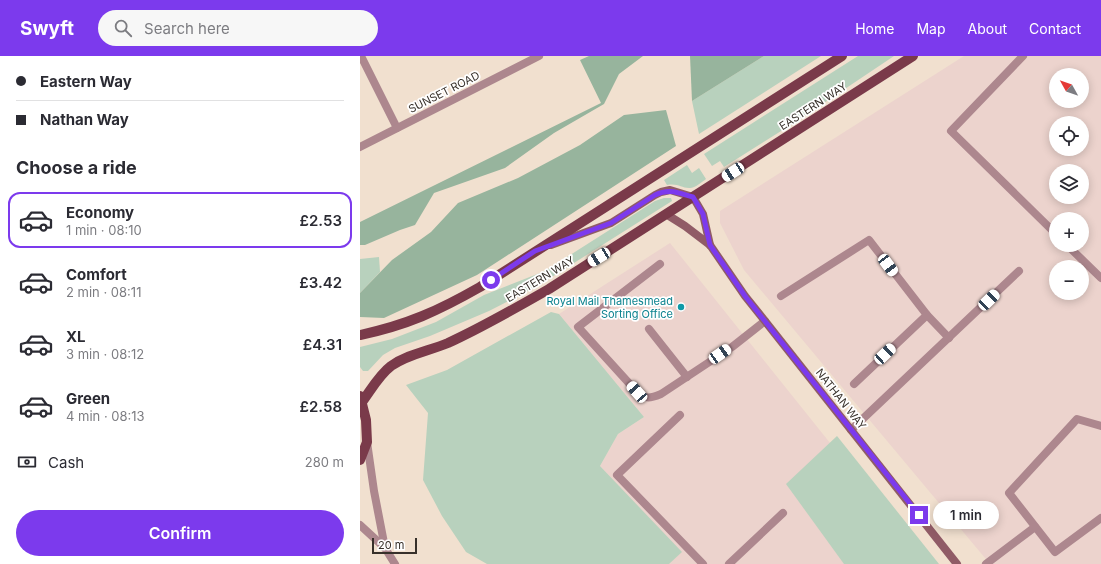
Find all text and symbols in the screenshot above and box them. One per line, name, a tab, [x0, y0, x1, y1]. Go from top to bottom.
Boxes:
search box	[98, 10, 378, 46]
text: Swyft	[20, 17, 74, 40]
icon: search	[112, 17, 134, 39]
text: Search here	[144, 19, 230, 38]
text: Home	[855, 20, 894, 37]
text: Map	[916, 20, 946, 37]
text: About	[968, 20, 1007, 37]
text: Contact	[1029, 20, 1081, 37]
street label: SUNSET ROAD	[406, 68, 482, 116]
north arrow	[1049, 68, 1089, 108]
map controls	[1049, 68, 1089, 300]
text: Eastern Way	[40, 72, 132, 91]
street label: EASTERN WAY	[777, 79, 850, 133]
text: Nathan Way	[40, 110, 129, 129]
button: locate	[1049, 116, 1089, 156]
text: Choose a ride	[16, 157, 137, 178]
car	[720, 160, 746, 184]
button: layers	[1049, 164, 1089, 204]
icon: car	[18, 202, 54, 238]
text: Economy	[66, 203, 134, 222]
text: £2.53	[300, 211, 342, 230]
button: +	[1049, 212, 1089, 252]
text: 1 min · 08:10	[66, 222, 142, 238]
car	[586, 246, 612, 268]
car	[876, 252, 900, 278]
street label: EASTERN WAY	[503, 253, 577, 305]
button: −	[1049, 260, 1089, 300]
icon: car	[18, 264, 54, 300]
text: Comfort	[66, 265, 127, 284]
route start	[482, 271, 500, 289]
text: £3.42	[299, 273, 342, 292]
text: 2 min · 08:11	[66, 284, 141, 300]
car	[976, 287, 1002, 313]
place label: Royal Mail Thamesmead Sorting Office	[546, 294, 673, 321]
marker: Royal Mail Thamesmead Sorting Office	[676, 302, 686, 312]
icon: car	[18, 326, 54, 362]
text: XL	[66, 327, 86, 346]
text: £4.31	[303, 335, 342, 354]
car	[872, 341, 898, 367]
car	[707, 342, 733, 366]
text: 3 min · 08:12	[66, 346, 144, 362]
street label: NATHAN WAY	[813, 366, 870, 433]
car	[625, 379, 649, 405]
icon: car	[18, 388, 54, 424]
text: Green	[66, 389, 110, 408]
text: £2.58	[300, 397, 342, 416]
text: 4 min · 08:13	[66, 408, 145, 424]
icon: cash	[16, 451, 38, 473]
text: Cash	[48, 453, 84, 472]
text: 280 m	[305, 454, 344, 470]
callout: 1 min	[933, 501, 999, 529]
route end	[910, 506, 928, 524]
text: 1 min	[950, 507, 982, 523]
button: Confirm	[16, 510, 344, 556]
scale bar	[372, 536, 417, 555]
text: 20 m	[378, 538, 404, 552]

